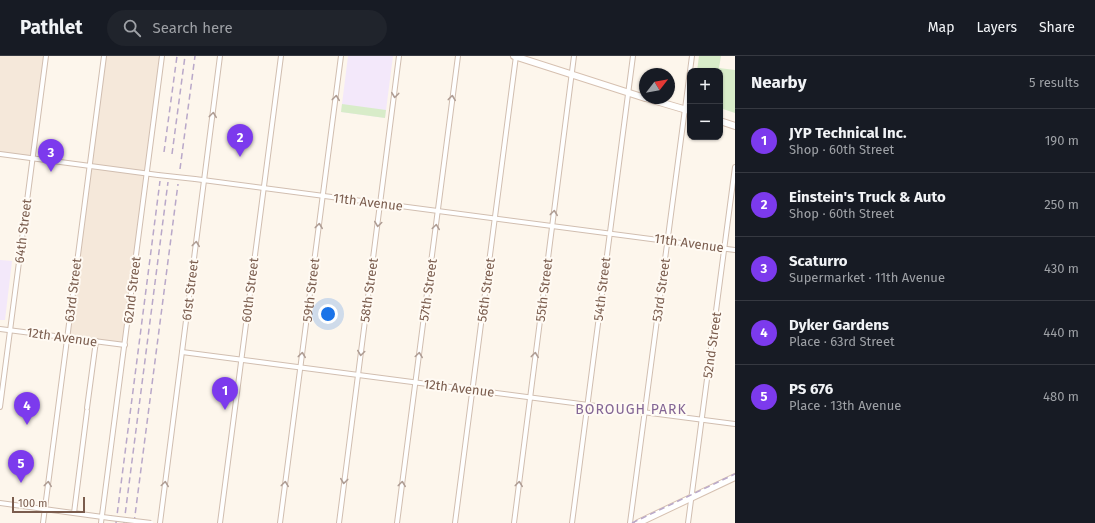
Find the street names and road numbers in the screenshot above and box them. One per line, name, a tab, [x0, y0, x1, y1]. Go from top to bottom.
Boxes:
street label: 11th Avenue	[332, 190, 404, 214]
street label: 64th Street	[12, 198, 34, 264]
street label: 11th Avenue	[653, 231, 725, 255]
street label: 62nd Street	[120, 255, 144, 324]
street label: 60th Street	[239, 256, 261, 323]
street label: 54th Street	[591, 256, 613, 322]
street label: 63rd Street	[62, 257, 84, 323]
street label: 59th Street	[300, 257, 322, 323]
street label: 58th Street	[357, 257, 381, 323]
street label: 57th Street	[416, 257, 440, 322]
street label: 56th Street	[474, 257, 498, 323]
street label: 55th Street	[533, 257, 555, 323]
street label: 53rd Street	[649, 257, 673, 323]
street label: 61st Street	[179, 258, 201, 321]
street label: 52nd Street	[700, 311, 724, 379]
street label: 12th Avenue	[26, 325, 98, 349]
street label: 12th Avenue	[423, 376, 495, 400]

